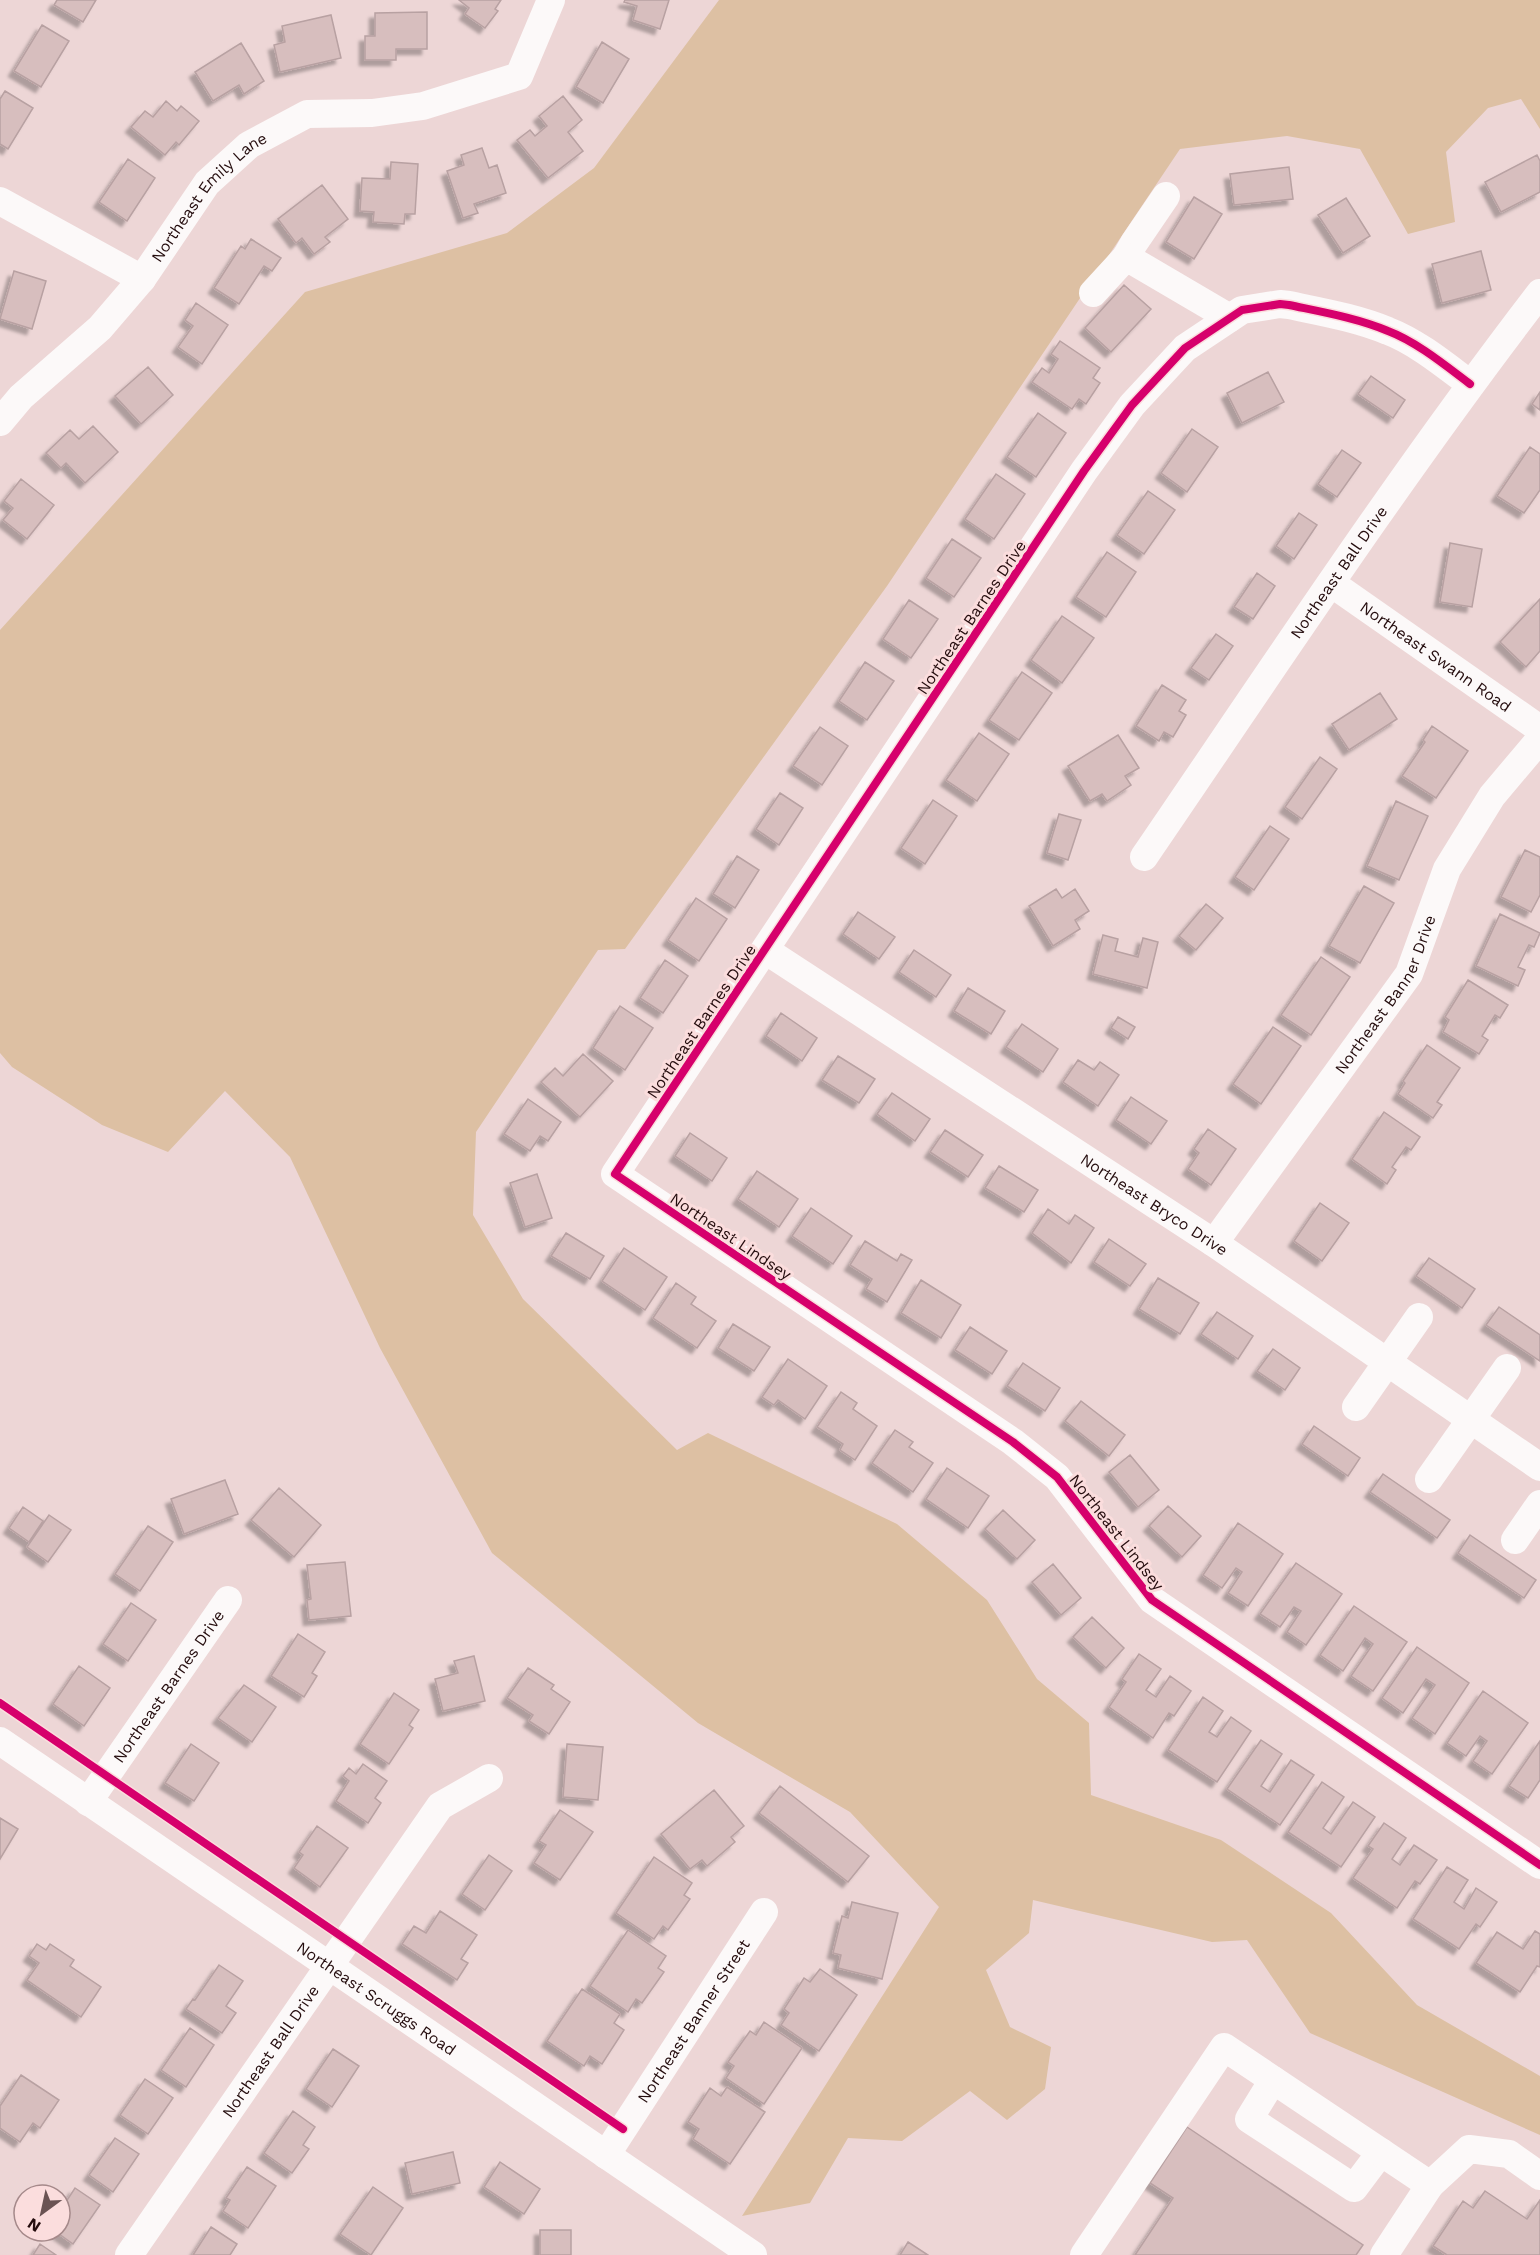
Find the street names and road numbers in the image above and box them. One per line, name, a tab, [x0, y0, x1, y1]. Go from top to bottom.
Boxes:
street label: Northeast Emily Lane	[147, 128, 270, 266]
street label: Northeast Ball Drive	[1286, 502, 1391, 642]
street label: Northeast Barnes Drive	[913, 537, 1030, 698]
street label: Northeast Swann Road	[1357, 597, 1515, 716]
street label: Northeast Banner Drive	[1331, 912, 1440, 1078]
street label: Northeast Barnes Drive	[643, 941, 760, 1102]
street label: Northeast Bryco Drive	[1077, 1150, 1231, 1260]
street label: Northeast Lindsey	[667, 1189, 796, 1284]
street label: Northeast Lindsey	[1065, 1470, 1168, 1595]
street label: Northeast Barnes Drive	[109, 1606, 228, 1767]
street label: Northeast Banner Street	[634, 1936, 754, 2106]
street label: Northeast Scruggs Road	[293, 1938, 460, 2059]
street label: Northeast Ball Drive	[218, 1982, 323, 2121]

